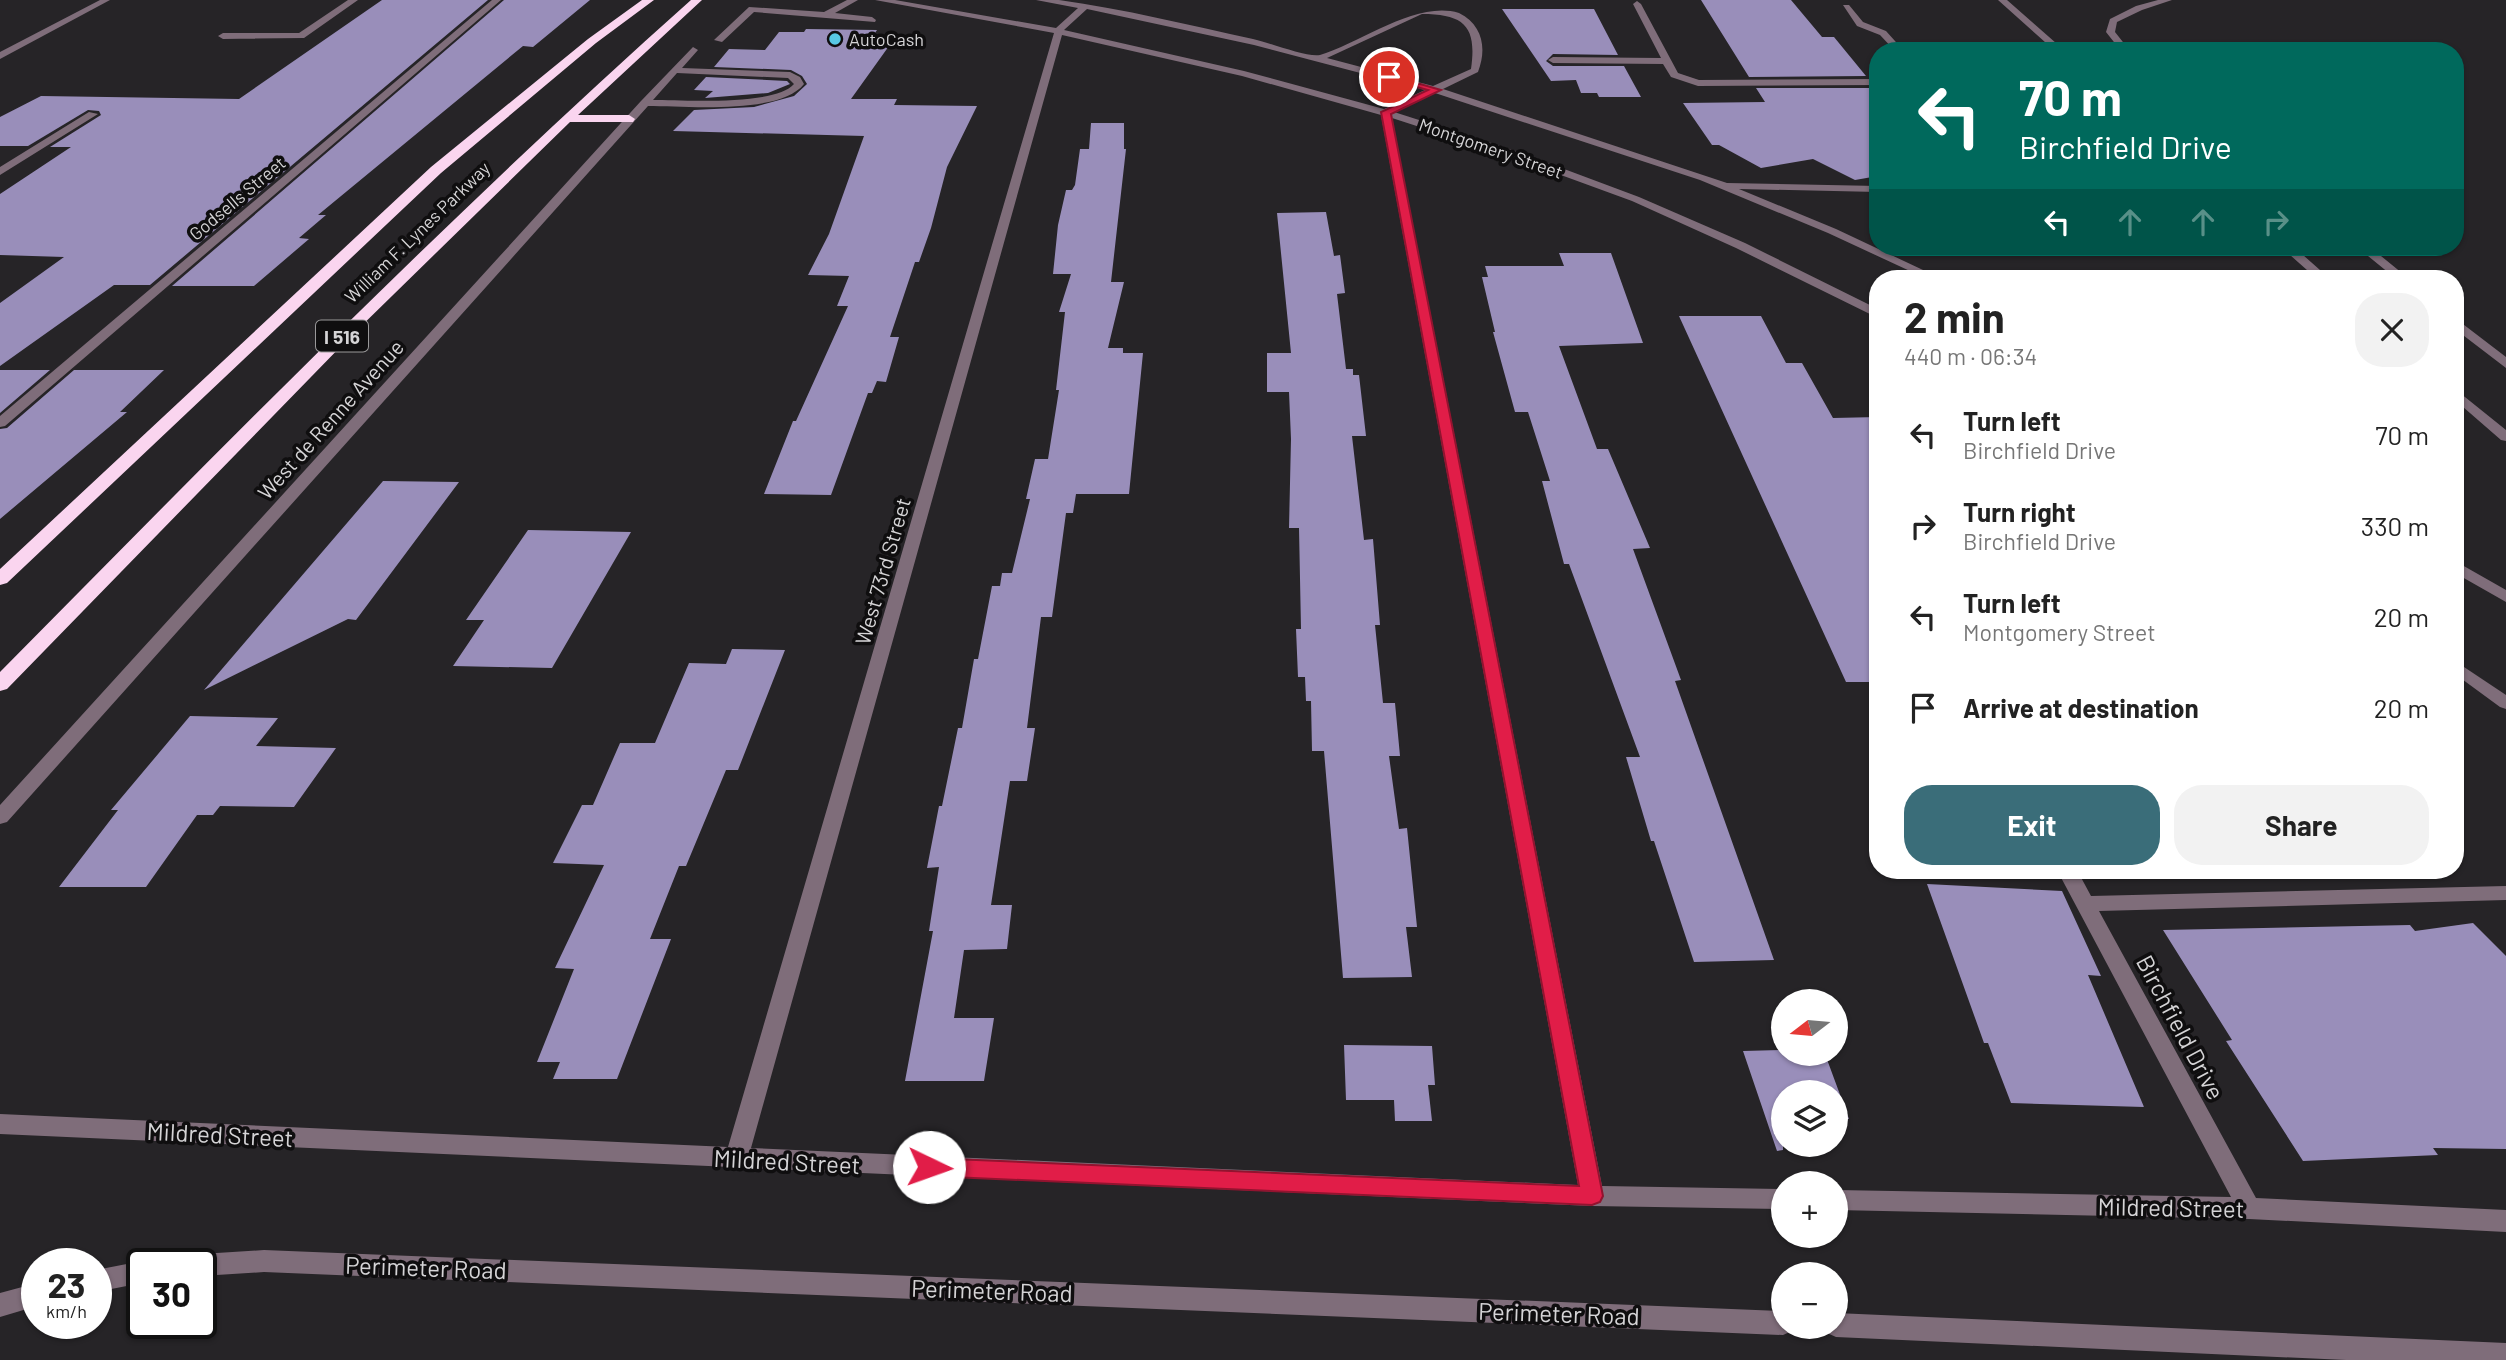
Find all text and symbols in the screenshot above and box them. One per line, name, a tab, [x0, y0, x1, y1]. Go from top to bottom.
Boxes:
place label: AutoCash	[849, 28, 924, 50]
marker: AutoCash	[827, 31, 843, 47]
pin	[1359, 47, 1419, 107]
icon: arrive	[1370, 58, 1408, 96]
text: 70 m	[2019, 67, 2122, 126]
icon: left	[1904, 70, 1995, 161]
street label: Montgomery Street	[1416, 113, 1566, 183]
text: Birchfield Drive	[2019, 127, 2232, 165]
street label: Godsells Street	[185, 151, 289, 245]
street label: William F. Lynes Parkway	[340, 157, 494, 307]
icon: left	[2038, 203, 2076, 241]
icon: ahead	[2111, 203, 2149, 241]
icon: ahead	[2184, 203, 2222, 241]
icon: right	[2257, 203, 2295, 241]
text: 2 min	[1904, 291, 2005, 341]
button: close	[2355, 293, 2429, 367]
road number: I 516	[316, 320, 368, 352]
street label: West de Renne Avenue	[252, 334, 408, 504]
text: 440 m · 06:34	[1904, 342, 2037, 370]
text: Turn left	[1963, 405, 2061, 436]
icon: left	[1904, 416, 1942, 454]
text: 70 m	[2375, 419, 2429, 450]
text: Birchfield Drive	[1963, 436, 2116, 464]
street label: West 73rd Street	[849, 495, 915, 647]
text: Turn right	[1963, 496, 2076, 527]
icon: right	[1904, 507, 1942, 545]
text: 330 m	[2361, 510, 2429, 541]
text: Birchfield Drive	[1963, 527, 2116, 555]
text: Turn left	[1963, 587, 2061, 618]
icon: left	[1904, 598, 1942, 636]
text: 20 m	[2374, 601, 2429, 632]
text: Montgomery Street	[1963, 618, 2156, 646]
icon: arrive	[1904, 689, 1942, 727]
text: Arrive at destination	[1963, 692, 2199, 723]
text: 20 m	[2374, 692, 2429, 723]
button: Exit	[1904, 785, 2160, 865]
button: Share	[2174, 785, 2429, 865]
street label: Birchfield Drive	[2131, 950, 2231, 1104]
north arrow	[1771, 989, 1848, 1066]
map controls	[1771, 989, 1848, 1339]
button: layers	[1771, 1080, 1848, 1157]
street label: Mildred Street	[146, 1116, 294, 1152]
position arrow	[892, 1130, 966, 1204]
street label: Mildred Street	[713, 1143, 861, 1179]
button: +	[1771, 1171, 1848, 1248]
street label: Mildred Street	[2097, 1191, 2245, 1223]
speed limit sign: 30	[126, 1248, 217, 1339]
street label: Perimeter Road	[345, 1250, 507, 1284]
button: −	[1771, 1262, 1848, 1339]
text: 23	[47, 1263, 86, 1305]
street label: Perimeter Road	[911, 1273, 1073, 1307]
street label: Perimeter Road	[1478, 1296, 1640, 1330]
text: km/h	[46, 1300, 87, 1322]

